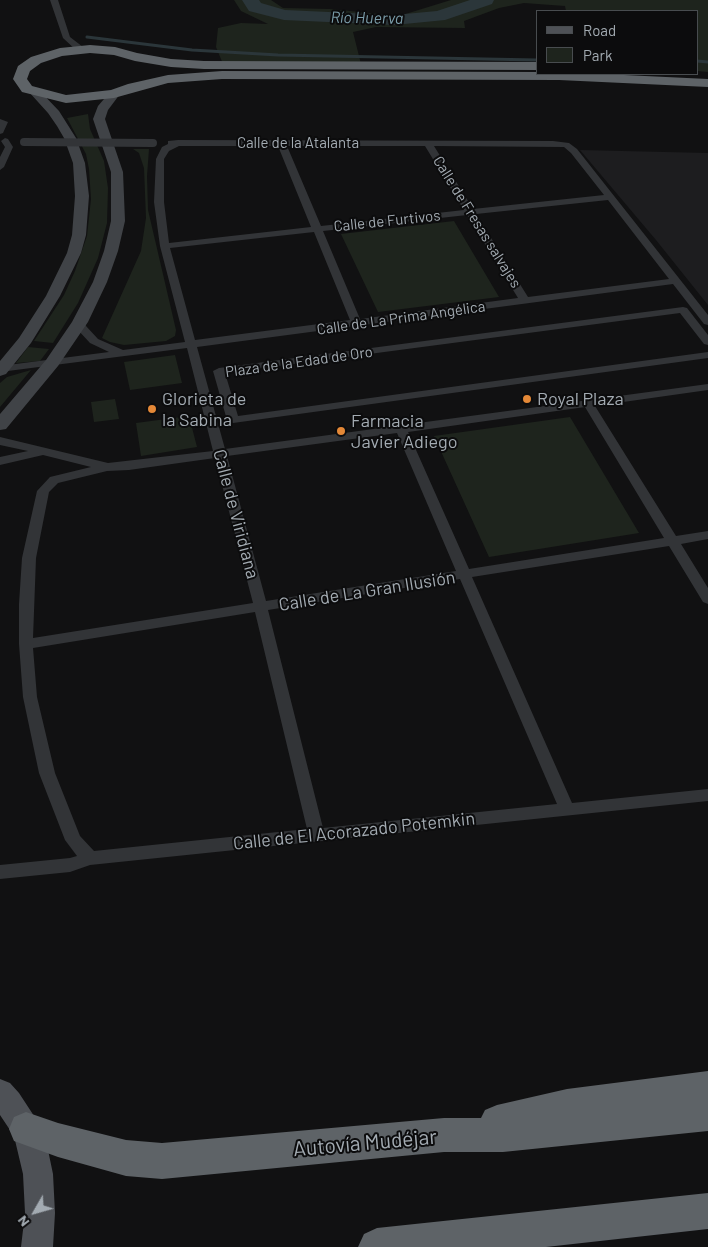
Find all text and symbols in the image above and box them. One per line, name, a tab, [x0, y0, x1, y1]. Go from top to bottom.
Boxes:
water label: Río Huerva	[331, 8, 403, 28]
legend	[536, 10, 698, 75]
text: Road	[583, 21, 616, 39]
text: Park	[583, 46, 612, 64]
street label: Calle de la Atalanta	[237, 134, 359, 152]
street label: Calle de Fresas salvajes	[429, 153, 525, 291]
street label: Calle de Furtivos	[333, 206, 441, 236]
street label: Calle de La Prima Angélica	[316, 297, 486, 339]
street label: Plaza de la Edad de Oro	[224, 343, 374, 381]
place label: Glorieta de la Sabina	[162, 388, 246, 430]
place label: Royal Plaza	[537, 388, 624, 410]
marker: Royal Plaza	[521, 393, 533, 405]
marker: Glorieta de la Sabina	[146, 403, 158, 415]
place label: Farmacia Javier Adiego	[351, 410, 458, 452]
marker: Farmacia Javier Adiego	[335, 425, 347, 437]
street label: Calle de Viridiana	[208, 447, 264, 581]
street label: Calle de La Gran Ilusión	[277, 566, 457, 616]
street label: Calle de El Acorazado Potemkin	[232, 808, 476, 854]
street label: Autovía Mudéjar	[292, 1124, 438, 1162]
north arrow	[10, 1187, 60, 1237]
text: N	[13, 1213, 32, 1230]

